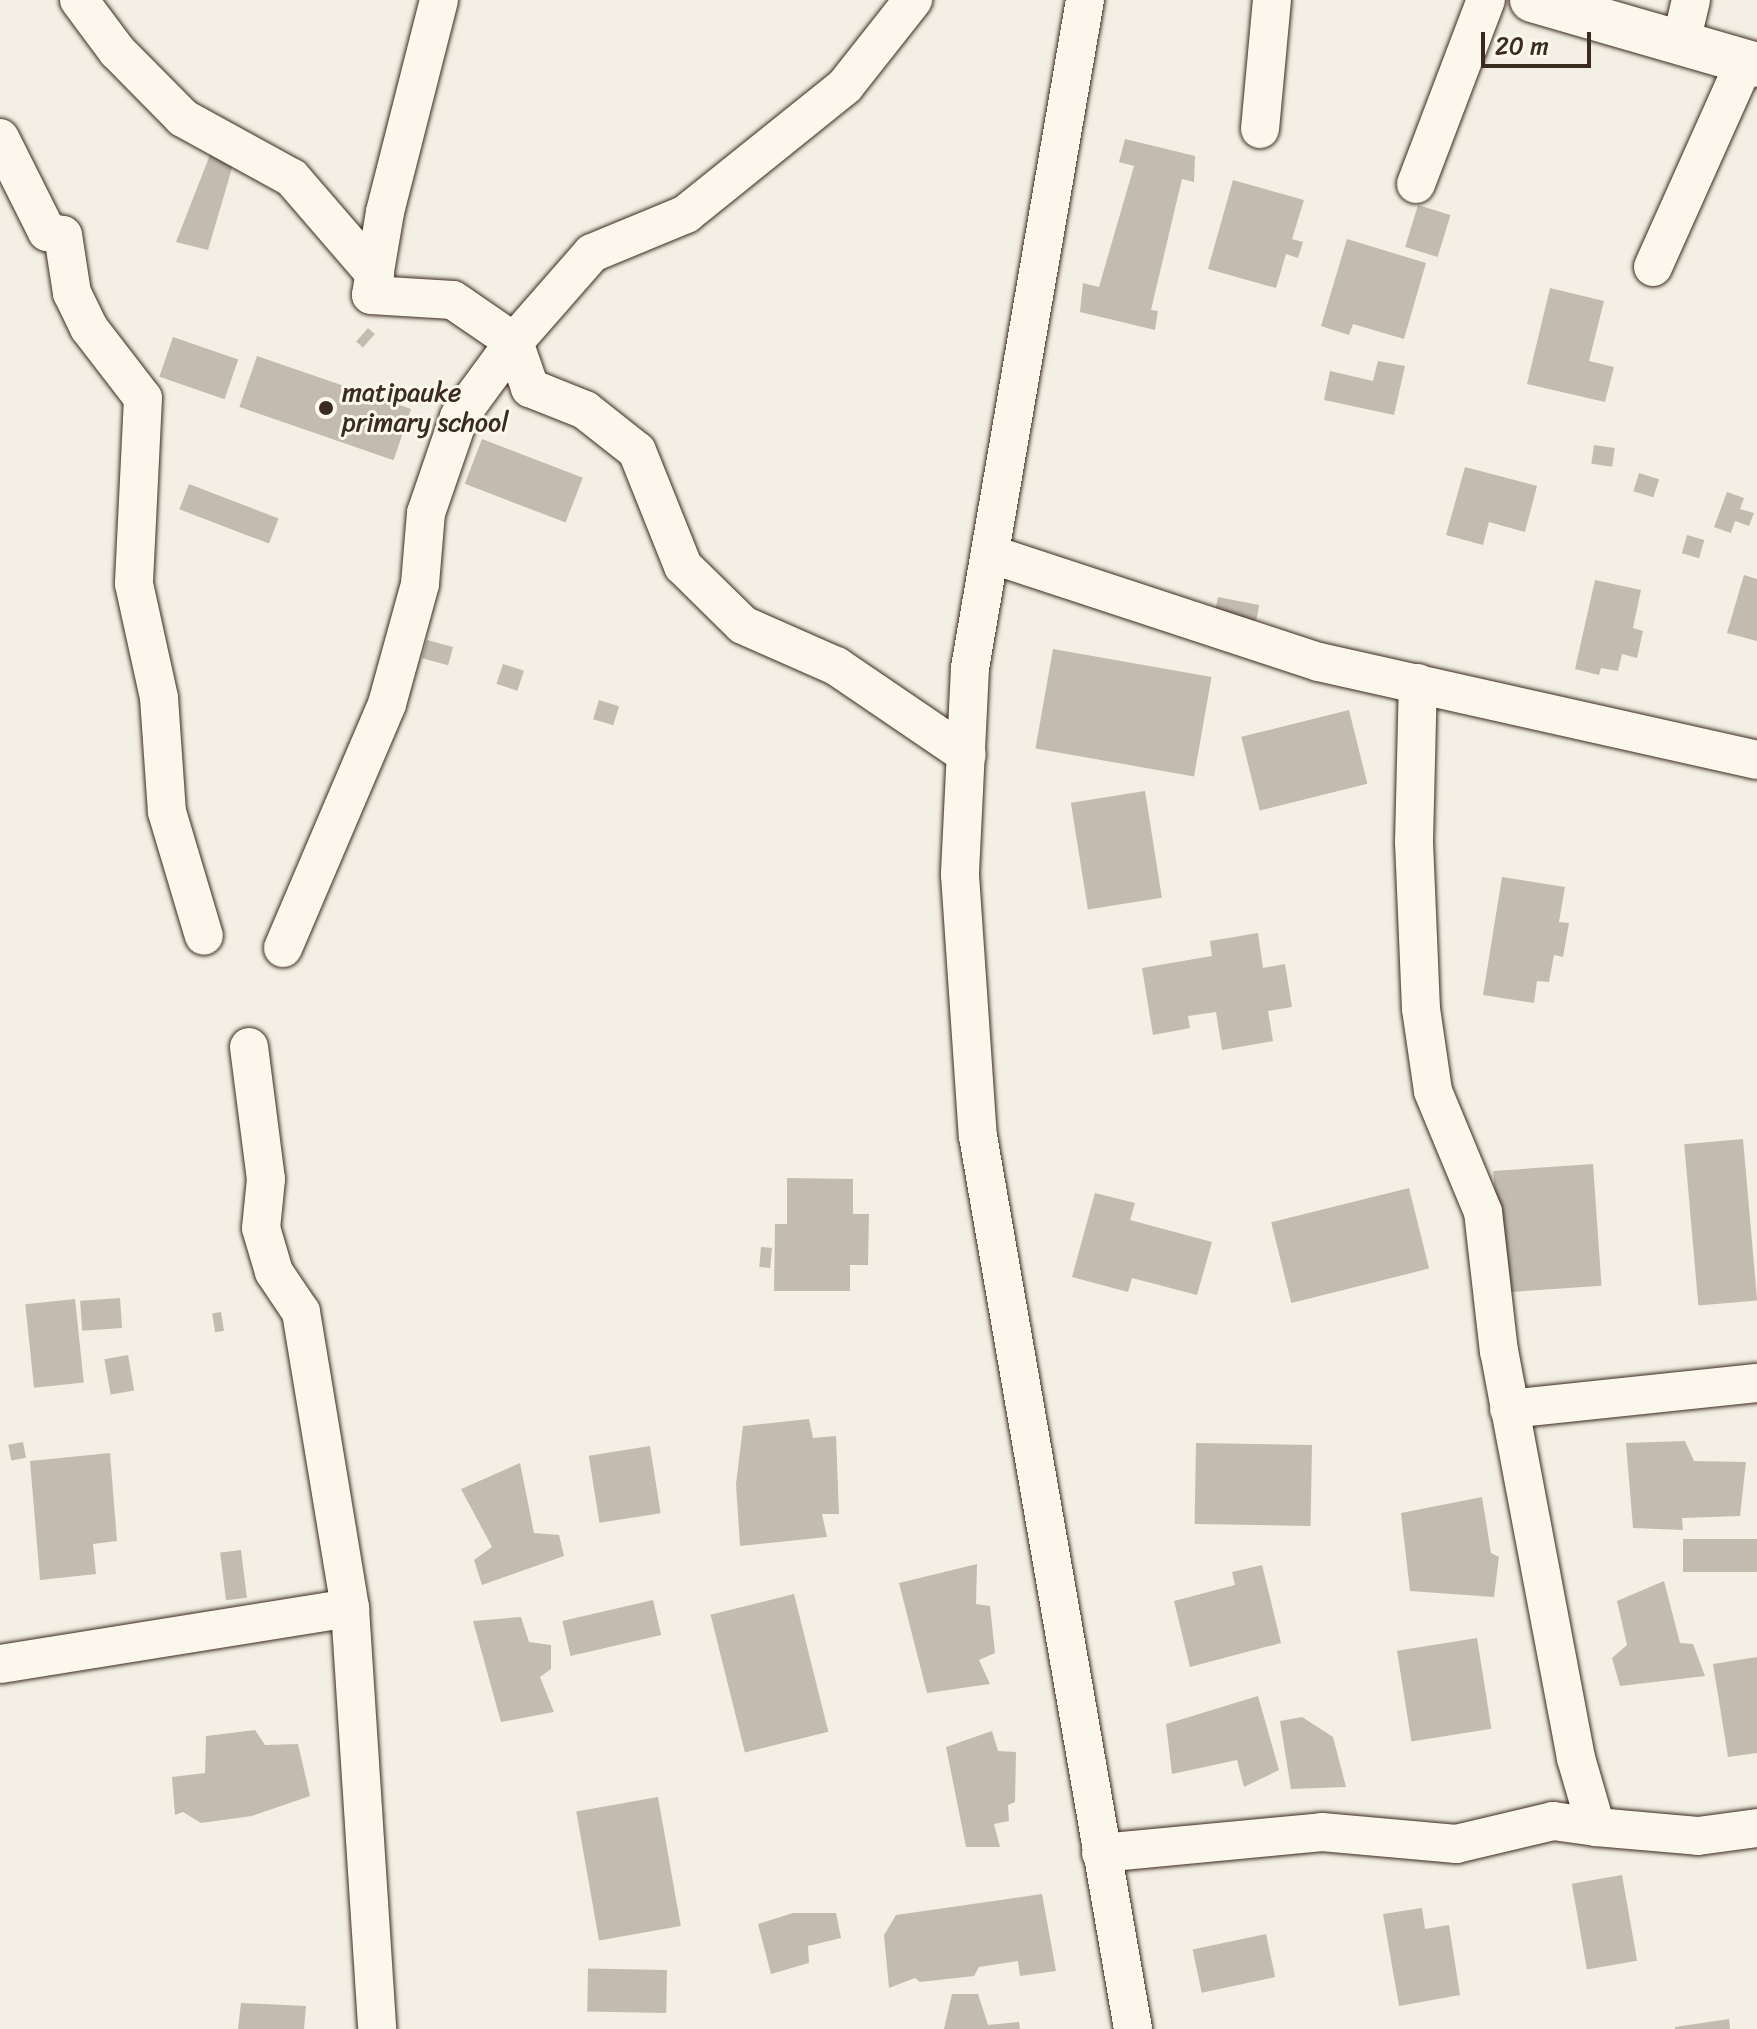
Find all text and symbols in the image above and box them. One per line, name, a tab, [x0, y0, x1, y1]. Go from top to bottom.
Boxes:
scale bar	[1485, 16, 1595, 66]
text: 20 m	[1495, 25, 1549, 67]
place label: matipauke primary school	[342, 377, 510, 438]
marker: matipauke primary school	[317, 399, 335, 417]

